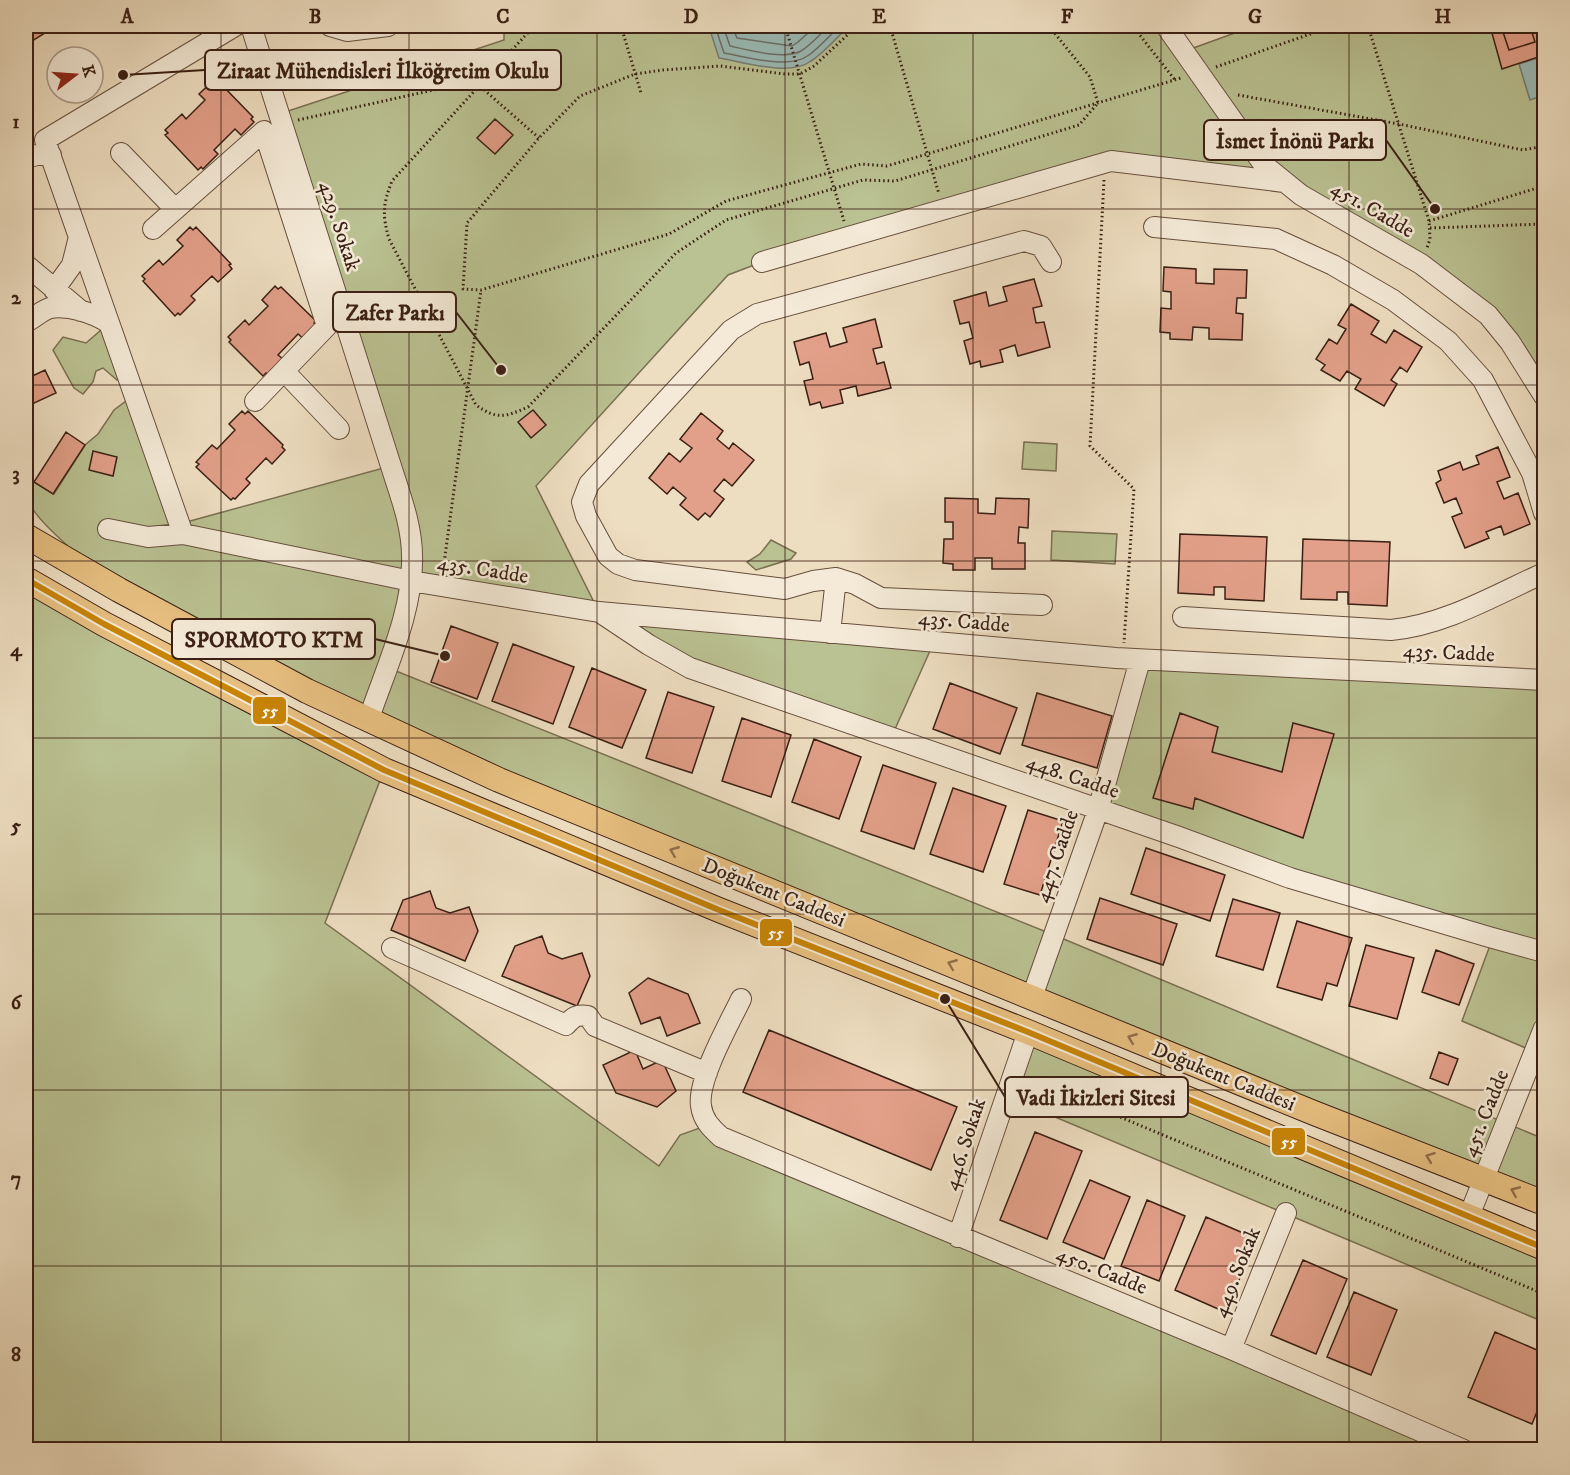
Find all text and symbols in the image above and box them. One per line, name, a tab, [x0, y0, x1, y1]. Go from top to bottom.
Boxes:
text: A	[120, 5, 135, 30]
text: B	[309, 5, 321, 30]
text: C	[496, 5, 510, 30]
text: D	[684, 5, 699, 30]
text: E	[872, 5, 886, 30]
text: F	[1061, 5, 1074, 30]
text: G	[1248, 5, 1262, 30]
text: H	[1435, 5, 1452, 30]
north arrow	[45, 45, 105, 105]
callout: Ziraat Mühendisleri İlköğretim Okulu	[205, 50, 561, 90]
text: Ziraat Mühendisleri İlköğretim Okulu	[217, 57, 549, 85]
text: K	[77, 63, 100, 80]
text: 1	[12, 110, 20, 135]
callout: İsmet İnönü Parkı	[1204, 120, 1386, 160]
text: İsmet İnönü Parkı	[1216, 127, 1375, 155]
street label: 451. Cadde	[1326, 176, 1419, 244]
street label: 429. Sokak	[312, 178, 366, 275]
text: 2	[11, 286, 22, 311]
callout: Zafer Parkı	[333, 292, 456, 332]
text: Zafer Parkı	[345, 300, 445, 327]
text: 3	[12, 462, 20, 487]
street label: 435. Cadde	[435, 550, 530, 590]
street label: 435. Cadde	[917, 605, 1011, 639]
callout: SPORMOTO KTM	[172, 619, 375, 659]
text: SPORMOTO KTM	[185, 627, 363, 654]
text: 4	[10, 638, 23, 663]
street label: 435. Cadde	[1402, 638, 1496, 668]
line badge: 55	[252, 696, 287, 725]
text: 55	[261, 701, 278, 721]
street label: 448. Cadde	[1023, 749, 1123, 805]
street label: 447. Cadde	[1029, 806, 1085, 906]
text: 5	[10, 814, 21, 839]
one-way arrow	[669, 846, 680, 858]
street label: Doğukent Caddesi	[698, 852, 849, 933]
line badge: 55	[759, 918, 793, 947]
text: 55	[767, 923, 784, 943]
one-way arrow	[947, 959, 958, 971]
text: 6	[11, 991, 23, 1016]
one-way arrow	[1127, 1033, 1138, 1045]
street label: Doğukent Caddesi	[1148, 1036, 1299, 1117]
street label: 451. Cadde	[1457, 1066, 1515, 1161]
callout: Vadi İkizleri Sitesi	[1005, 1077, 1188, 1117]
text: Vadi İkizleri Sitesi	[1016, 1084, 1176, 1112]
street label: 446. Sokak	[938, 1094, 992, 1194]
line badge: 55	[1271, 1127, 1306, 1156]
text: 55	[1280, 1132, 1297, 1152]
one-way arrow	[1425, 1152, 1436, 1164]
text: 7	[11, 1167, 21, 1192]
one-way arrow	[1510, 1186, 1521, 1198]
street label: 449. Sokak	[1207, 1223, 1267, 1321]
street label: 450. Cadde	[1052, 1241, 1151, 1301]
text: 8	[11, 1343, 21, 1368]

